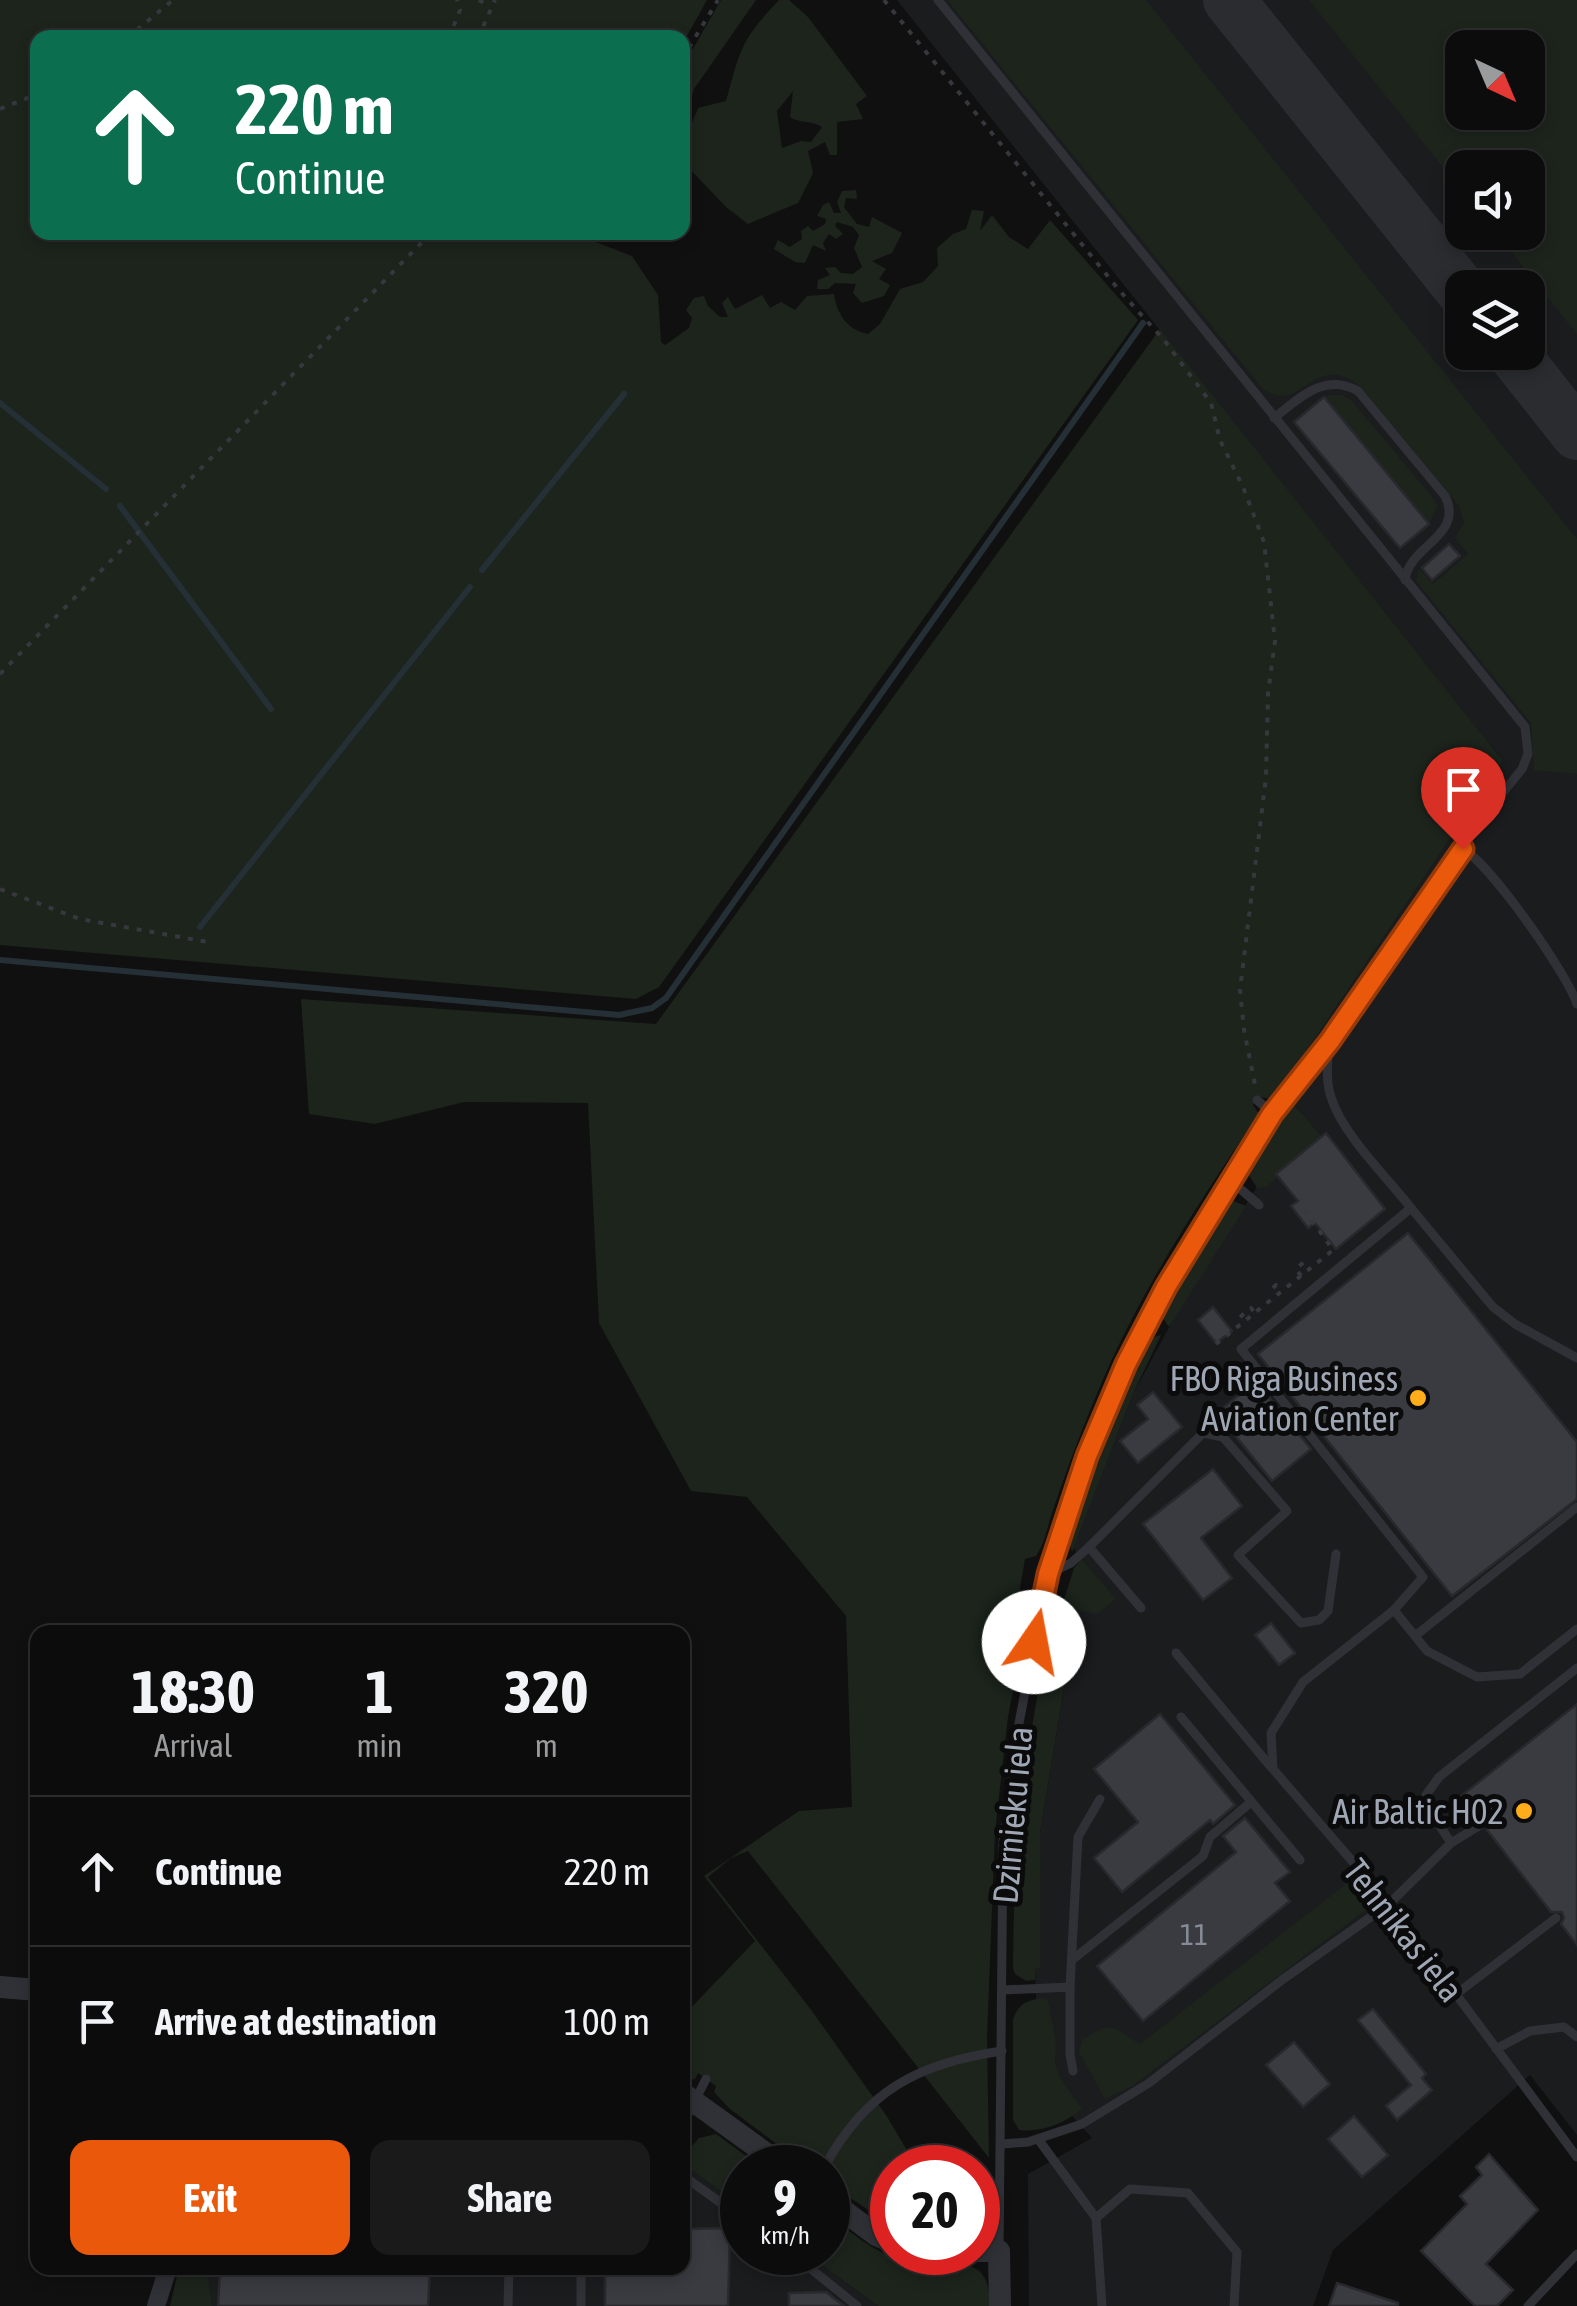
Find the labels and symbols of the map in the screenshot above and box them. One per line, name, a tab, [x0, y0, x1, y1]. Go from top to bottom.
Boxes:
north arrow	[1445, 30, 1545, 130]
pin	[1421, 747, 1506, 850]
place label: FBO Riga Business Aviation Center	[1170, 1358, 1399, 1438]
marker: FBO Riga Business Aviation Center	[1407, 1387, 1429, 1409]
position arrow	[982, 1590, 1086, 1694]
street label: Dzirnieku iela	[984, 1725, 1040, 1905]
place label: Air Baltic H02	[1332, 1791, 1504, 1831]
marker: Air Baltic H02	[1513, 1800, 1535, 1822]
street label: Tehnikas iela	[1336, 1851, 1472, 2009]
house number: 11	[1180, 1917, 1208, 1951]
speed limit sign: 20	[870, 2145, 1000, 2275]

